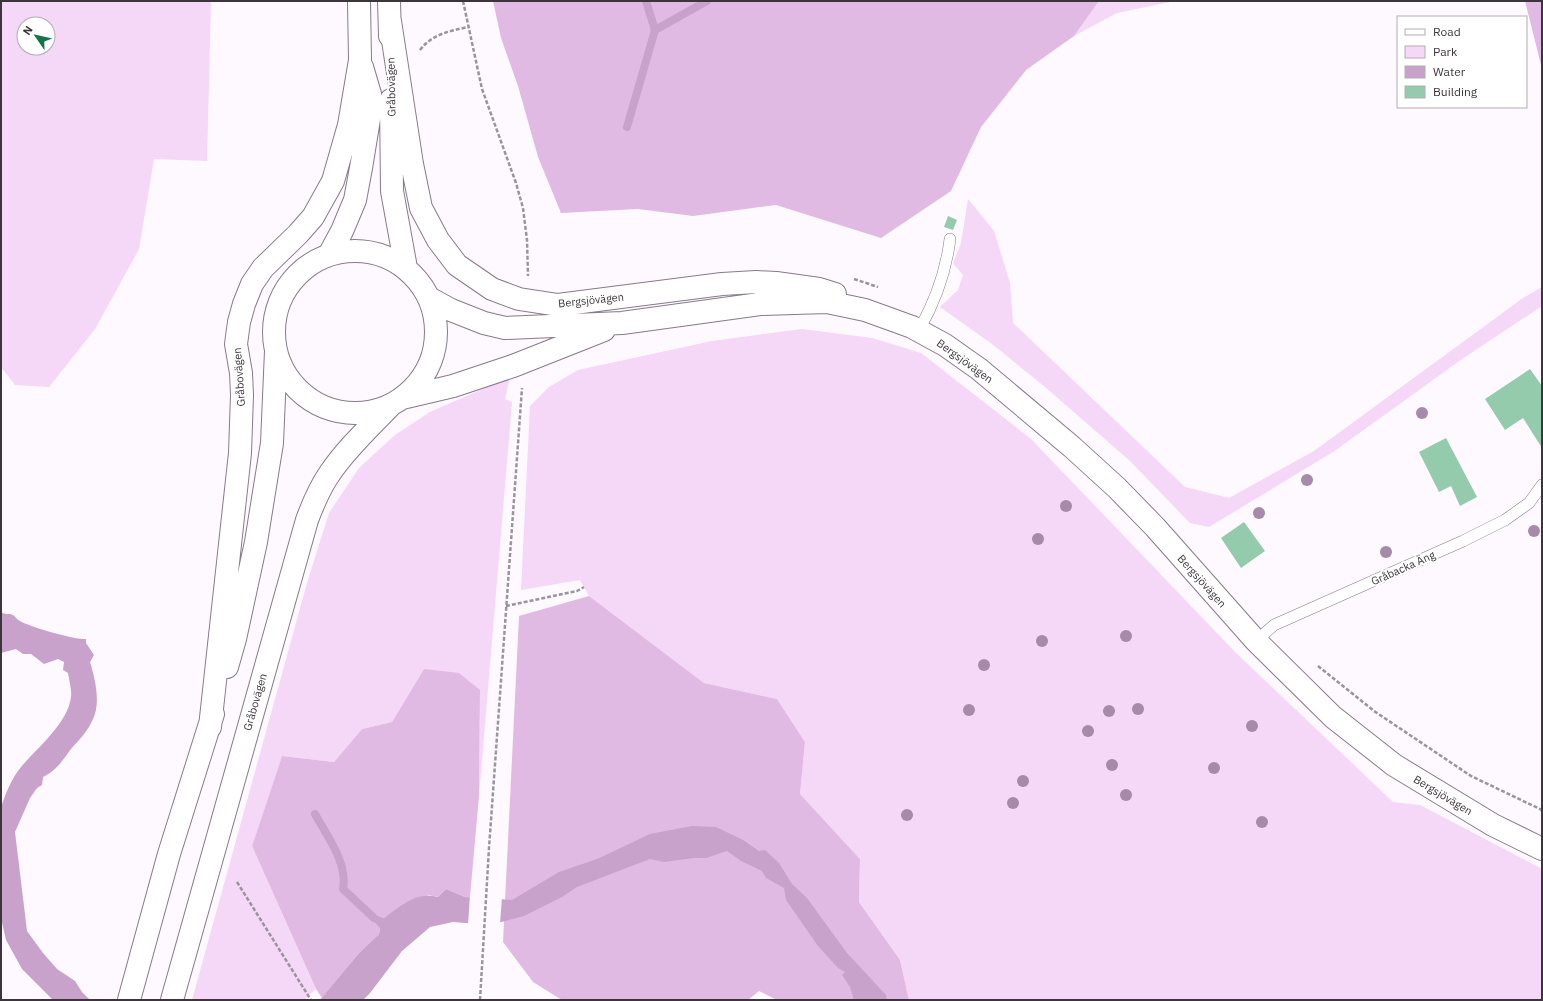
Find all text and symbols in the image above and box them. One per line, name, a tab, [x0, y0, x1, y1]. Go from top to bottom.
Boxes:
north arrow	[16, 16, 56, 56]
legend	[1397, 16, 1527, 108]
text: N	[20, 23, 36, 38]
text: Road	[1433, 24, 1461, 39]
text: Park	[1433, 44, 1458, 59]
street label: Gråbovägen	[383, 57, 399, 117]
text: Water	[1433, 64, 1466, 79]
text: Building	[1433, 84, 1478, 99]
street label: Bergsjövägen	[557, 290, 625, 310]
street label: Bergsjövägen	[934, 336, 996, 386]
street label: Gråbovägen	[230, 347, 248, 407]
street label: Gråbacka Äng	[1369, 548, 1437, 588]
street label: Bergsjövägen	[1175, 552, 1229, 610]
street label: Gråbovägen	[240, 672, 270, 732]
street label: Bergsjövägen	[1411, 772, 1475, 818]

